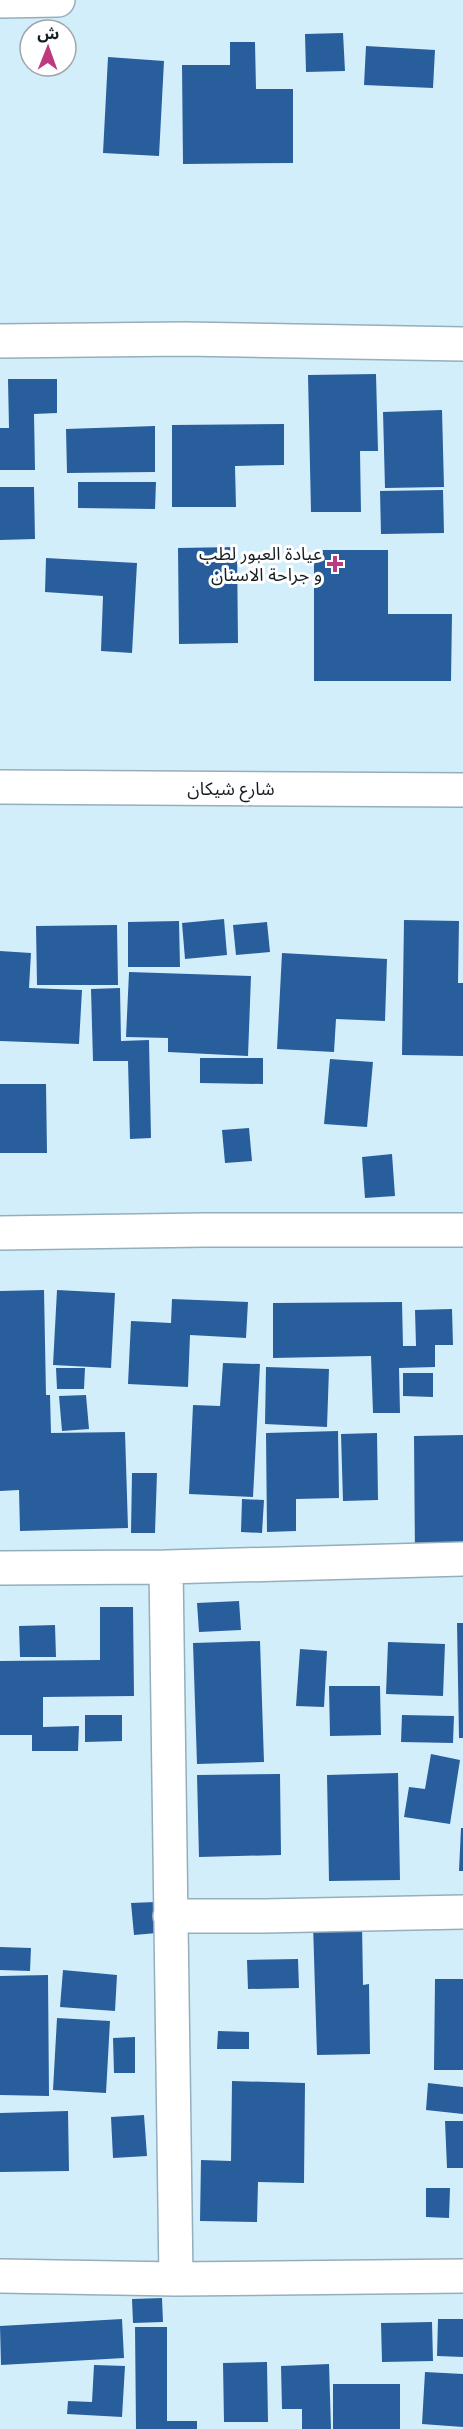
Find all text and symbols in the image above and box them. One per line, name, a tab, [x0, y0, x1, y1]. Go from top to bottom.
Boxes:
north arrow	[18, 18, 78, 78]
text: ش	[37, 23, 59, 43]
place label: عيادة العبور لطب و جراحة الاسنان	[199, 542, 322, 586]
marker: عيادة العبور لطب و جراحة الاسنان	[326, 555, 344, 573]
street label: شارع شيكان	[187, 777, 275, 803]

